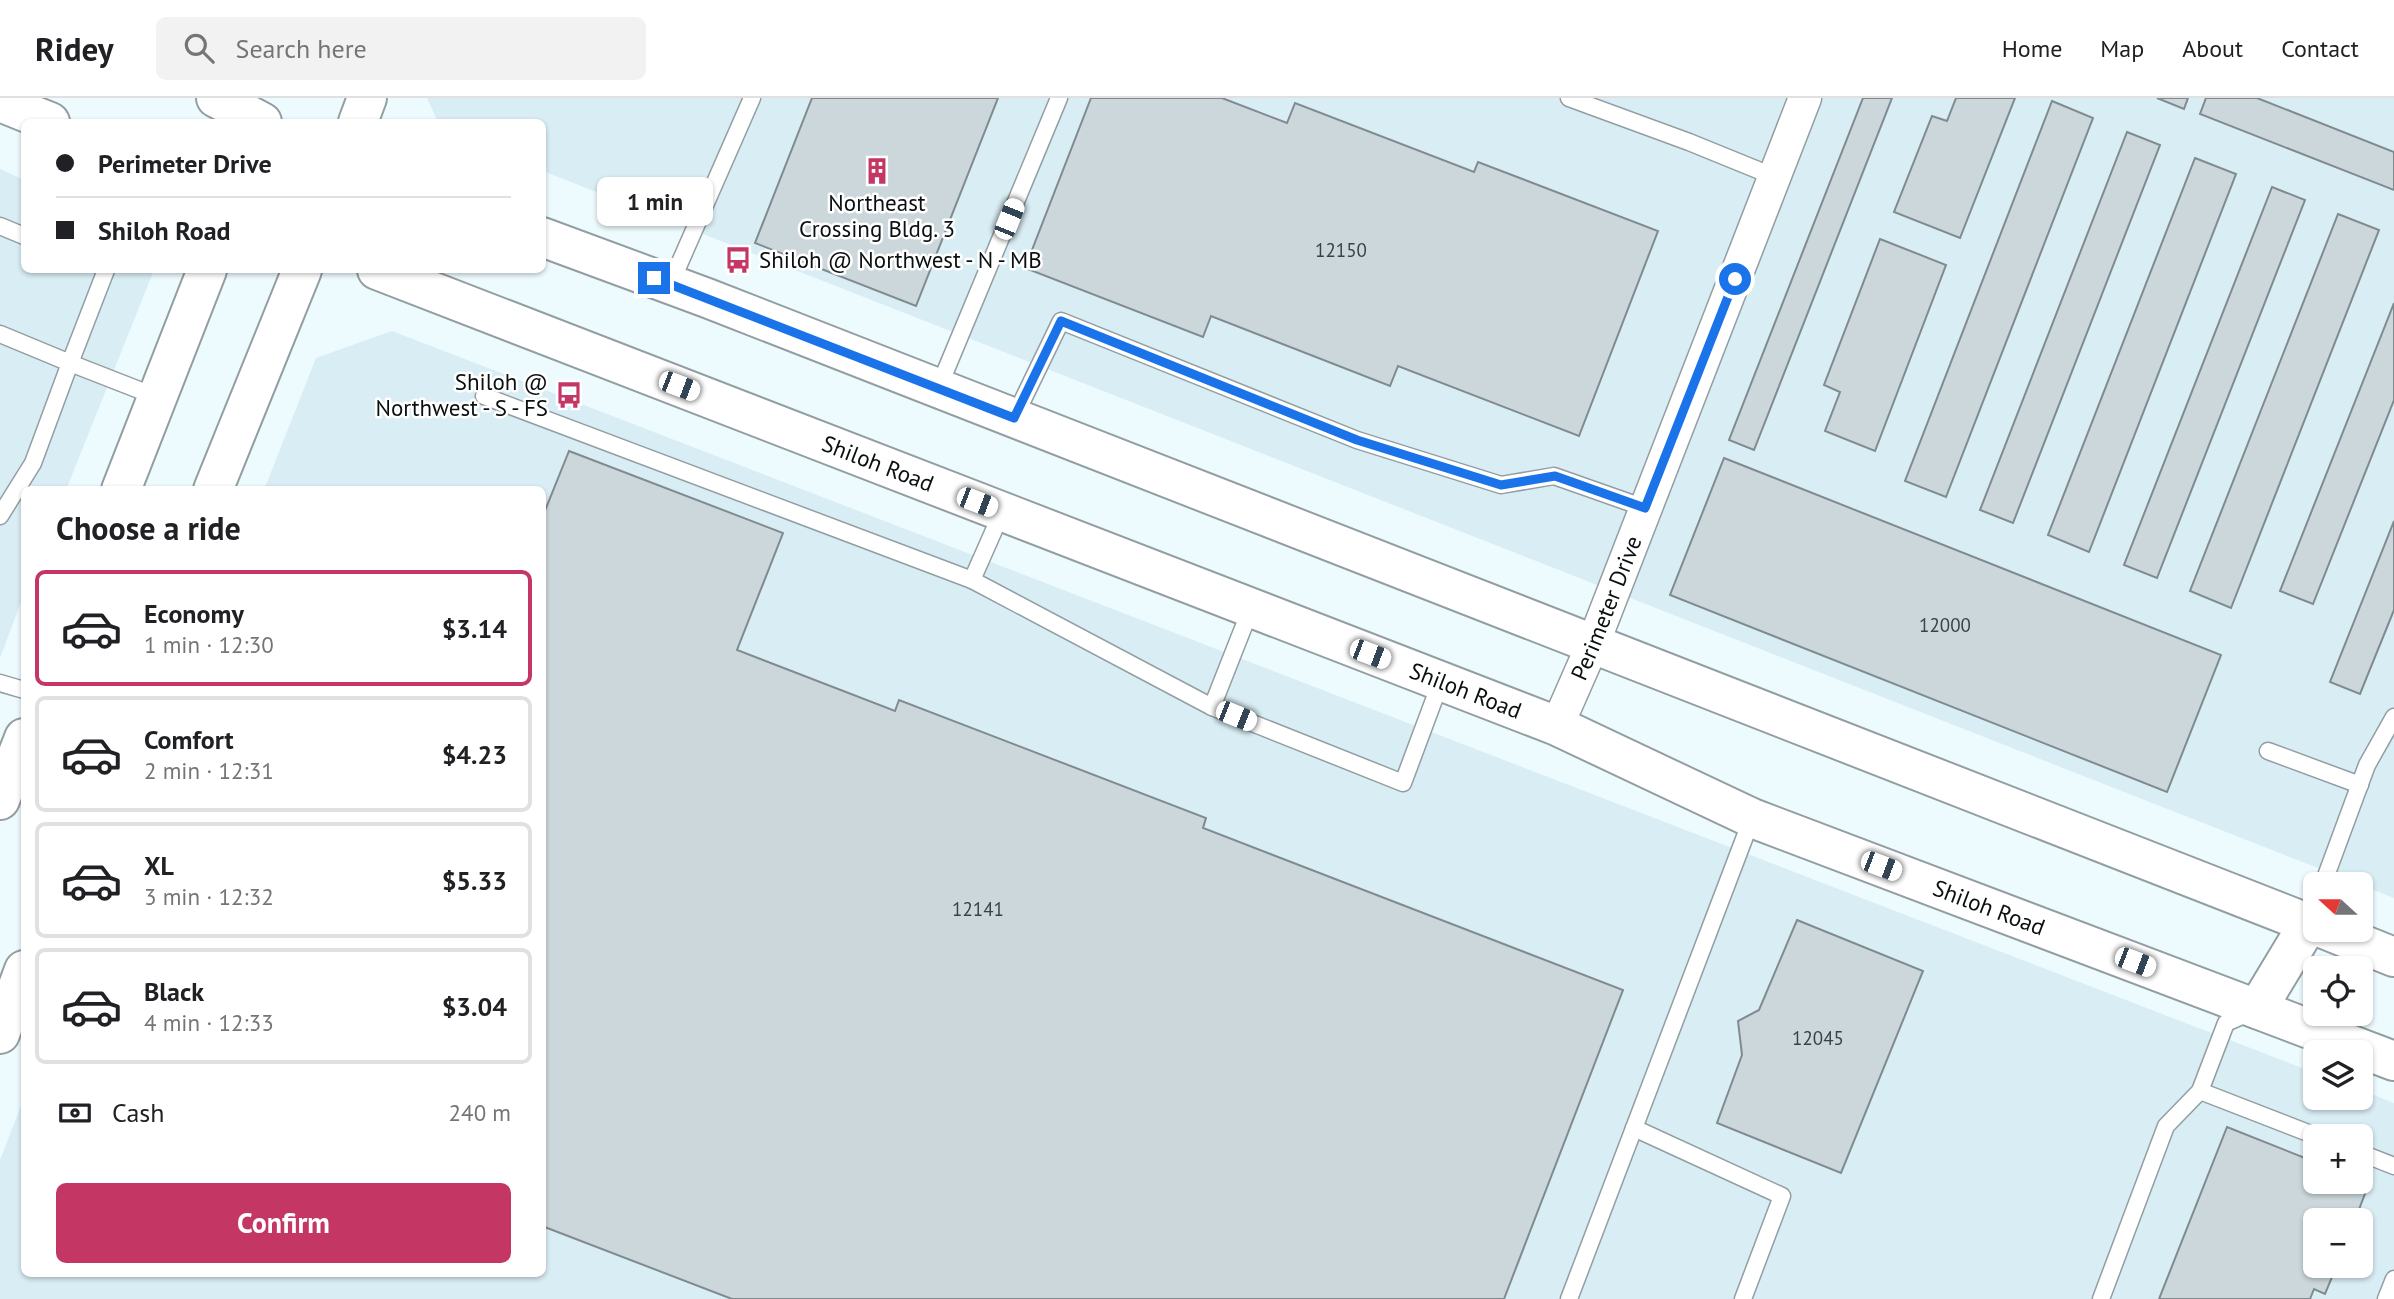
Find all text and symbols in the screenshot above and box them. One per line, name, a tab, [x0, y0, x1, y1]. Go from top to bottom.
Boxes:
search box	[156, 17, 646, 80]
text: Ridey	[35, 27, 114, 70]
icon: search	[180, 29, 218, 67]
text: Search here	[236, 32, 367, 65]
text: Home	[2002, 33, 2062, 64]
text: Map	[2100, 33, 2144, 64]
text: About	[2182, 33, 2243, 64]
text: Contact	[2281, 33, 2359, 64]
text: Perimeter Drive	[98, 147, 272, 180]
building icon: Northeast Crossing Bldg. 3	[862, 156, 892, 186]
callout: 1 min	[596, 176, 712, 226]
text: 1 min	[627, 187, 683, 216]
place label: Northeast Crossing Bldg. 3	[799, 188, 955, 243]
car	[992, 196, 1027, 242]
text: Shiloh Road	[98, 214, 231, 247]
house number: 12150	[1315, 238, 1367, 262]
bus stop icon: Shiloh @ Northwest - N - MB	[723, 245, 753, 275]
place label: Shiloh @ Northwest - N - MB	[759, 245, 1042, 274]
route end	[638, 262, 670, 294]
route start	[1719, 263, 1751, 295]
place label: Shiloh @ Northwest - S - FS	[375, 367, 548, 422]
car	[656, 369, 703, 403]
bus stop icon: Shiloh @ Northwest - S - FS	[554, 380, 584, 410]
street label: Shiloh Road	[818, 428, 938, 498]
car	[954, 485, 1001, 519]
text: Choose a ride	[56, 507, 241, 549]
street label: Perimeter Drive	[1564, 531, 1648, 684]
icon: car	[60, 597, 123, 660]
text: Economy	[144, 597, 244, 630]
text: $3.14	[442, 612, 507, 645]
house number: 12000	[1919, 613, 1971, 637]
text: 1 min · 12:30	[144, 630, 274, 659]
car	[1347, 637, 1394, 671]
street label: Shiloh Road	[1406, 655, 1526, 725]
car	[1213, 698, 1260, 734]
icon: car	[60, 723, 123, 786]
text: Comfort	[144, 723, 234, 756]
text: $4.23	[442, 738, 507, 771]
text: 2 min · 12:31	[144, 756, 274, 785]
icon: car	[60, 849, 123, 912]
text: XL	[144, 849, 174, 882]
car	[1858, 849, 1905, 883]
text: $5.33	[442, 864, 507, 897]
north arrow	[2303, 872, 2373, 942]
map controls	[2303, 872, 2373, 1278]
street label: Shiloh Road	[1929, 873, 2049, 942]
text: 3 min · 12:32	[144, 882, 274, 911]
house number: 12141	[952, 897, 1004, 921]
car	[2112, 945, 2159, 979]
button: locate	[2303, 956, 2373, 1026]
icon: car	[60, 975, 123, 1038]
text: Black	[144, 975, 204, 1008]
text: $3.04	[442, 990, 507, 1023]
text: 4 min · 12:33	[144, 1008, 274, 1037]
house number: 12045	[1792, 1026, 1844, 1050]
button: layers	[2303, 1040, 2373, 1110]
icon: cash	[56, 1094, 94, 1132]
text: Cash	[112, 1096, 164, 1129]
text: 240 m	[449, 1098, 511, 1127]
button: +	[2303, 1124, 2373, 1194]
button: Confirm	[56, 1183, 511, 1263]
button: −	[2303, 1208, 2373, 1278]

